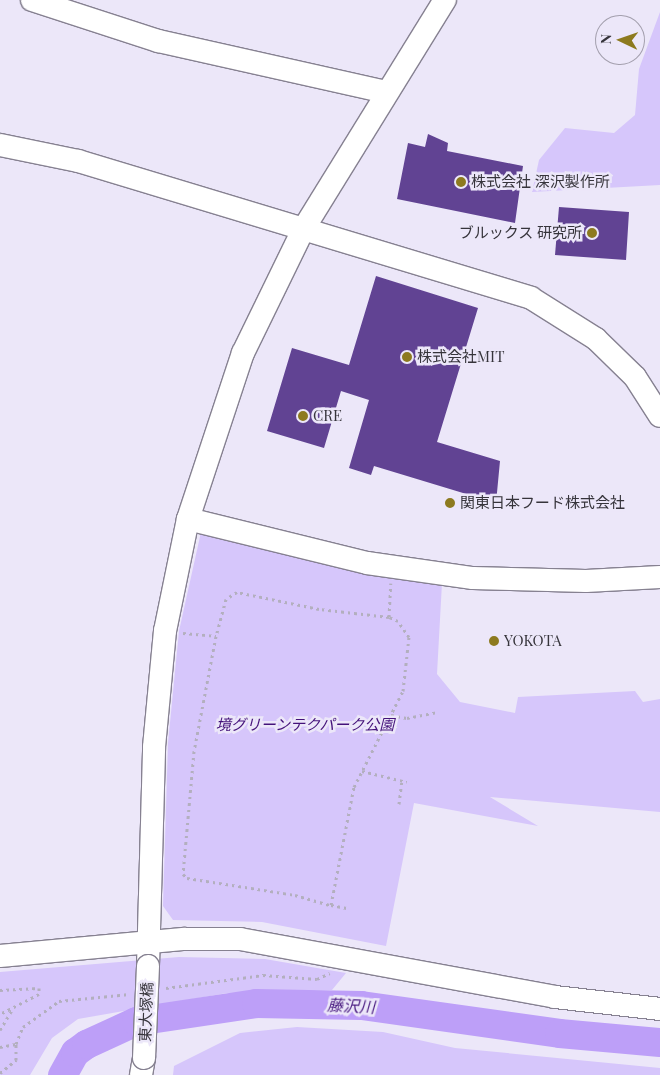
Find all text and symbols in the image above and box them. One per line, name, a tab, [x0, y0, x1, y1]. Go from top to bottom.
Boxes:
north arrow	[595, 15, 645, 65]
text: N	[596, 34, 615, 45]
place label: 株式会社 深沢製作所	[471, 173, 610, 191]
marker: 株式会社 深沢製作所	[455, 176, 467, 188]
place label: ブルックス 研究所	[458, 224, 582, 242]
marker: ブルックス 研究所	[586, 227, 598, 239]
place label: 株式会社MIT	[417, 348, 504, 366]
marker: 株式会社MIT	[401, 351, 413, 363]
place label: CRE	[313, 407, 342, 425]
marker: CRE	[297, 410, 309, 422]
place label: 関東日本フード株式会社	[460, 494, 625, 512]
marker: 関東日本フード株式会社	[444, 497, 456, 509]
place label: YOKOTA	[504, 632, 562, 650]
marker: YOKOTA	[488, 635, 500, 647]
park label: 境グリーンテクパーク公園	[215, 716, 395, 734]
street label: 東大塚橋	[136, 982, 156, 1042]
water label: 藤沢川	[327, 995, 375, 1017]

